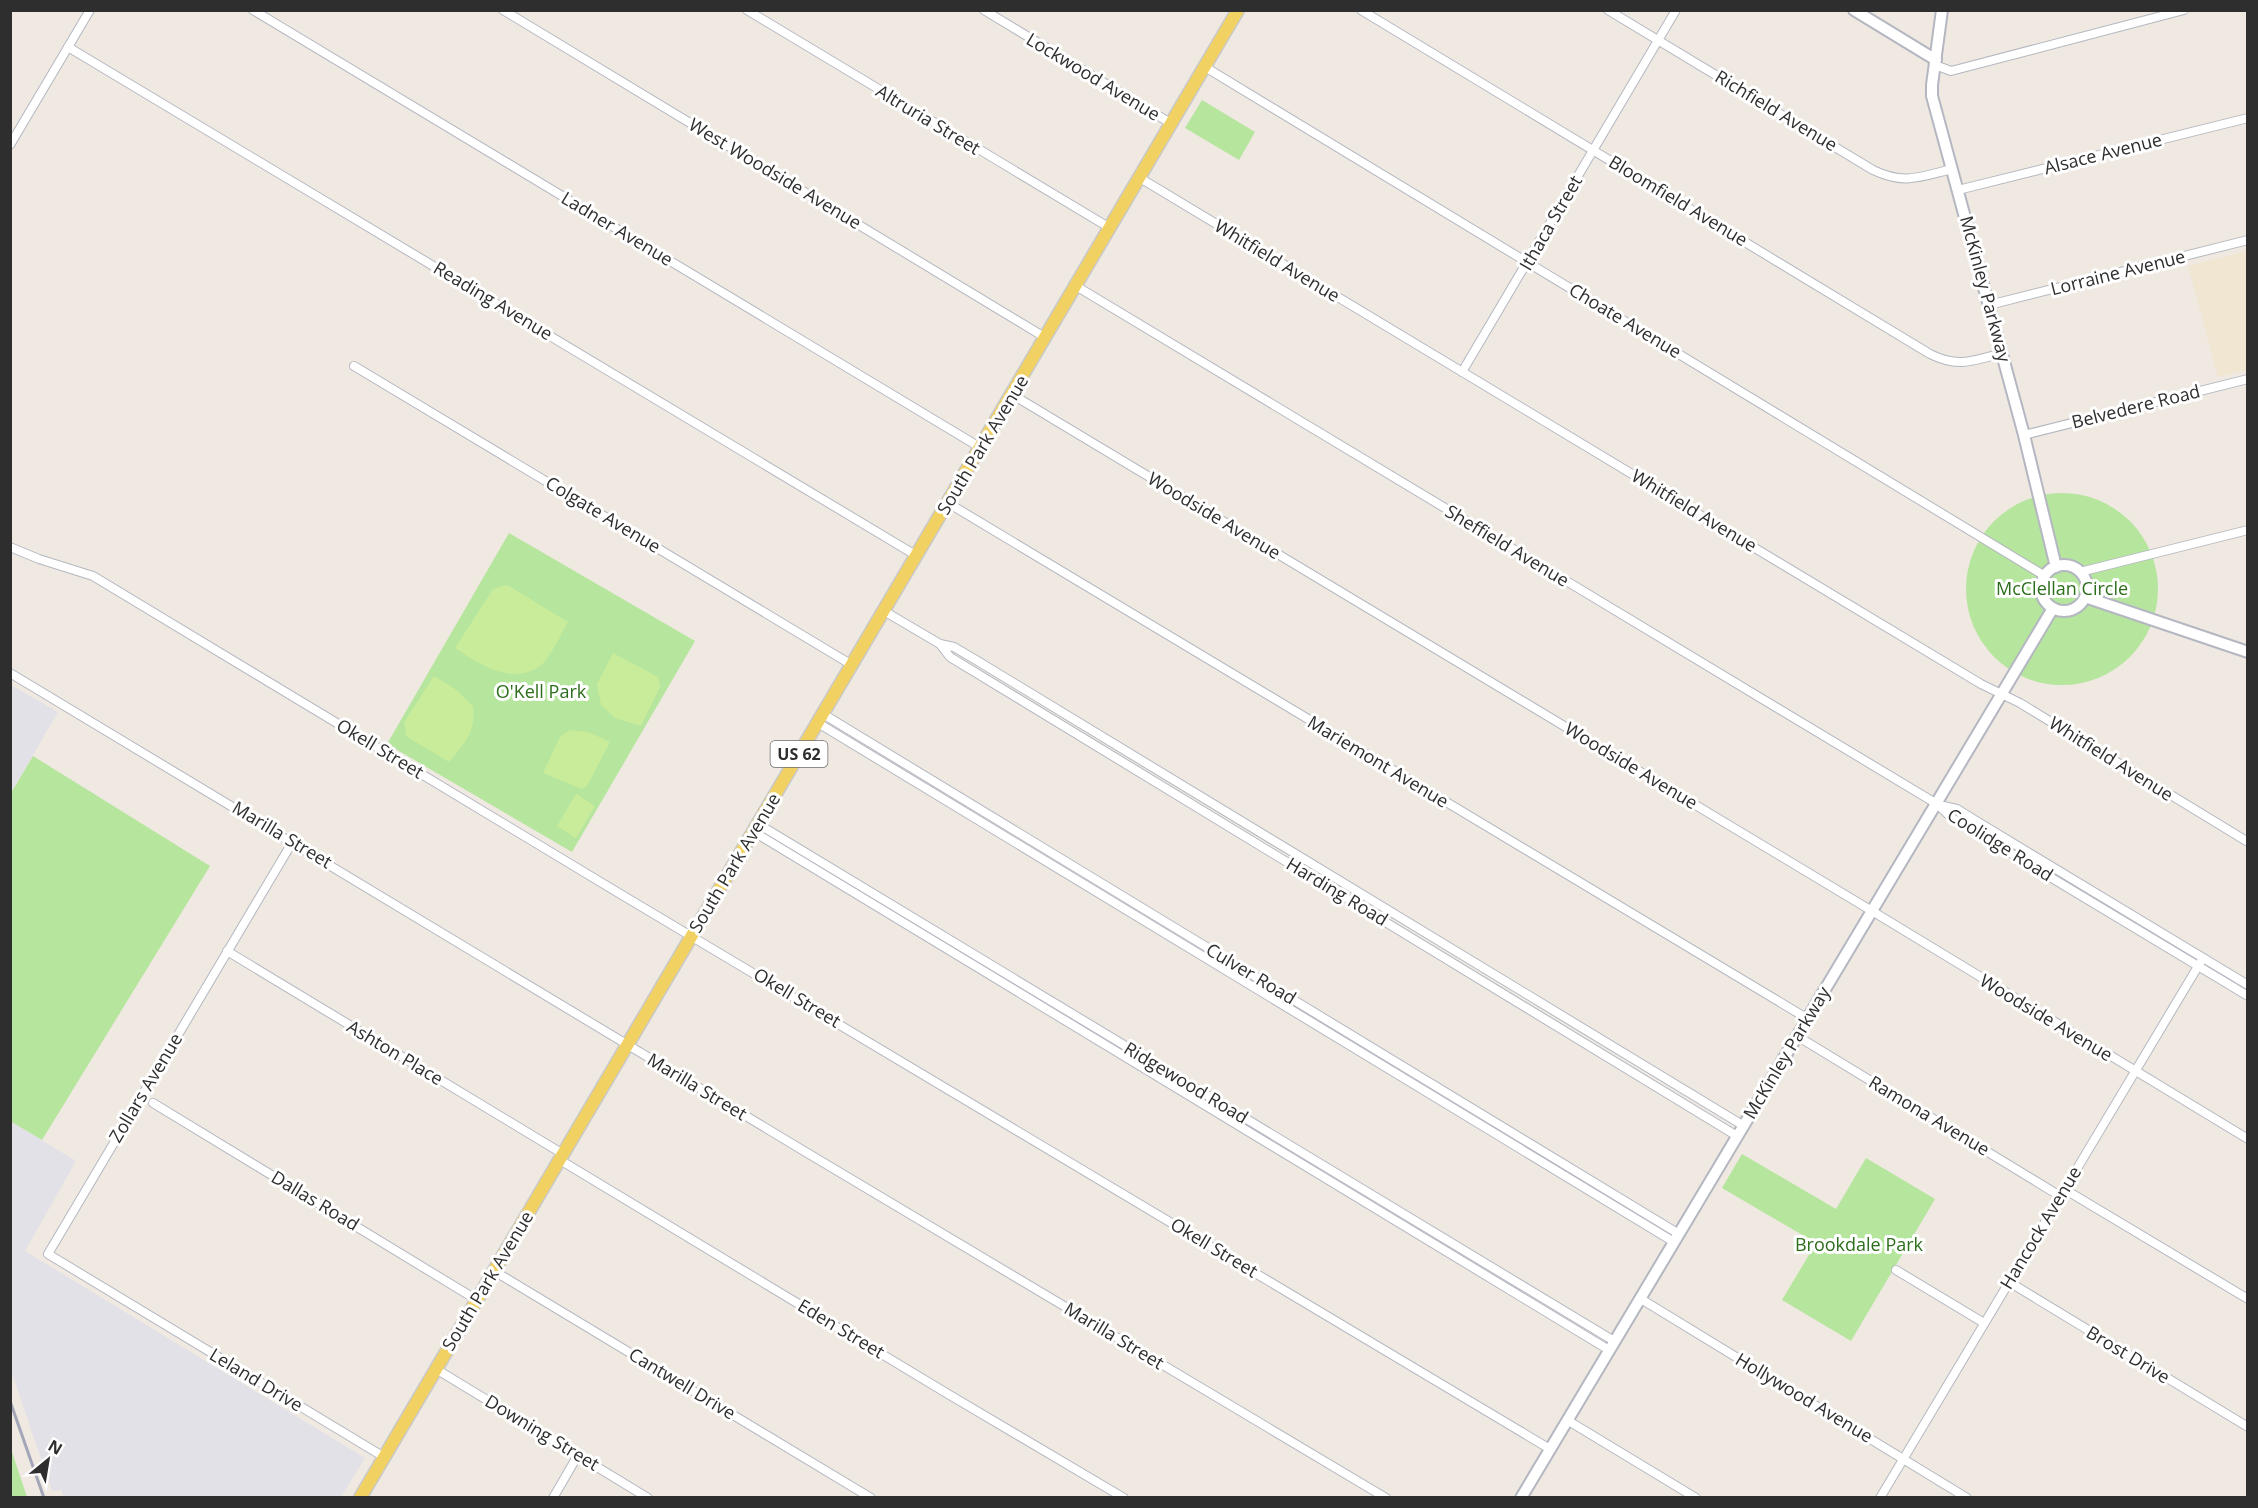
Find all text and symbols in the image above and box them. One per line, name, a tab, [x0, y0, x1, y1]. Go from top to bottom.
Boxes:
street label: Lockwood Avenue	[1022, 27, 1165, 126]
street label: Richfield Avenue	[1711, 64, 1842, 156]
street label: Altruria Street	[872, 79, 985, 160]
street label: West Woodside Avenue	[685, 112, 866, 234]
street label: Alsace Avenue	[2041, 127, 2164, 179]
street label: Bloomfield Avenue	[1605, 149, 1752, 251]
street label: Ithaca Street	[1513, 171, 1587, 274]
street label: Ladner Avenue	[557, 185, 678, 271]
street label: Whitfield Avenue	[1210, 213, 1345, 307]
street label: McKinley Parkway	[1955, 213, 2017, 365]
street label: Lorraine Avenue	[2048, 244, 2188, 300]
street label: Reading Avenue	[430, 255, 558, 345]
street label: Choate Avenue	[1565, 277, 1686, 363]
street label: South Park Avenue	[931, 370, 1033, 519]
street label: Belvedere Road	[2069, 378, 2203, 434]
street label: Whitfield Avenue	[1627, 463, 1762, 557]
street label: Woodside Avenue	[1144, 466, 1285, 564]
street label: Colgate Avenue	[541, 470, 666, 558]
street label: Sheffield Avenue	[1441, 499, 1574, 592]
park label: McClellan Circle	[1996, 576, 2128, 600]
park label: O'Kell Park	[496, 679, 587, 703]
street label: Mariemont Avenue	[1304, 710, 1453, 813]
street label: Whitfield Avenue	[2045, 710, 2178, 806]
street label: Okell Street	[333, 713, 429, 784]
street label: Woodside Avenue	[1561, 716, 1702, 814]
road number: US 62	[770, 741, 828, 767]
street label: South Park Avenue	[683, 788, 785, 937]
street label: Marilla Street	[228, 795, 337, 873]
street label: Coolidge Road	[1943, 802, 2058, 886]
street label: Harding Road	[1282, 851, 1393, 931]
street label: Culver Road	[1202, 937, 1301, 1009]
street label: Okell Street	[750, 962, 846, 1033]
street label: Woodside Avenue	[1976, 968, 2117, 1066]
street label: McKinley Parkway	[1737, 981, 1836, 1123]
street label: Ashton Place	[343, 1014, 448, 1090]
street label: Zollars Avenue	[103, 1028, 187, 1147]
street label: Ridgewood Road	[1120, 1036, 1253, 1129]
street label: Marilla Street	[643, 1047, 752, 1125]
street label: Ramona Avenue	[1865, 1070, 1994, 1161]
street label: Hancock Avenue	[1994, 1162, 2086, 1293]
street label: Dallas Road	[267, 1165, 364, 1236]
street label: South Park Avenue	[436, 1206, 538, 1355]
street label: Okell Street	[1167, 1212, 1263, 1283]
park label: Brookdale Park	[1795, 1232, 1924, 1256]
street label: Eden Street	[794, 1293, 889, 1363]
street label: Marilla Street	[1060, 1296, 1169, 1374]
street label: Brost Drive	[2082, 1320, 2175, 1389]
street label: Leland Drive	[205, 1342, 308, 1416]
street label: Cantwell Drive	[625, 1342, 740, 1425]
street label: Hollywood Avenue	[1731, 1347, 1878, 1448]
street label: Downing Street	[481, 1389, 604, 1476]
north arrow	[18, 1430, 78, 1490]
text: N	[44, 1434, 67, 1460]

